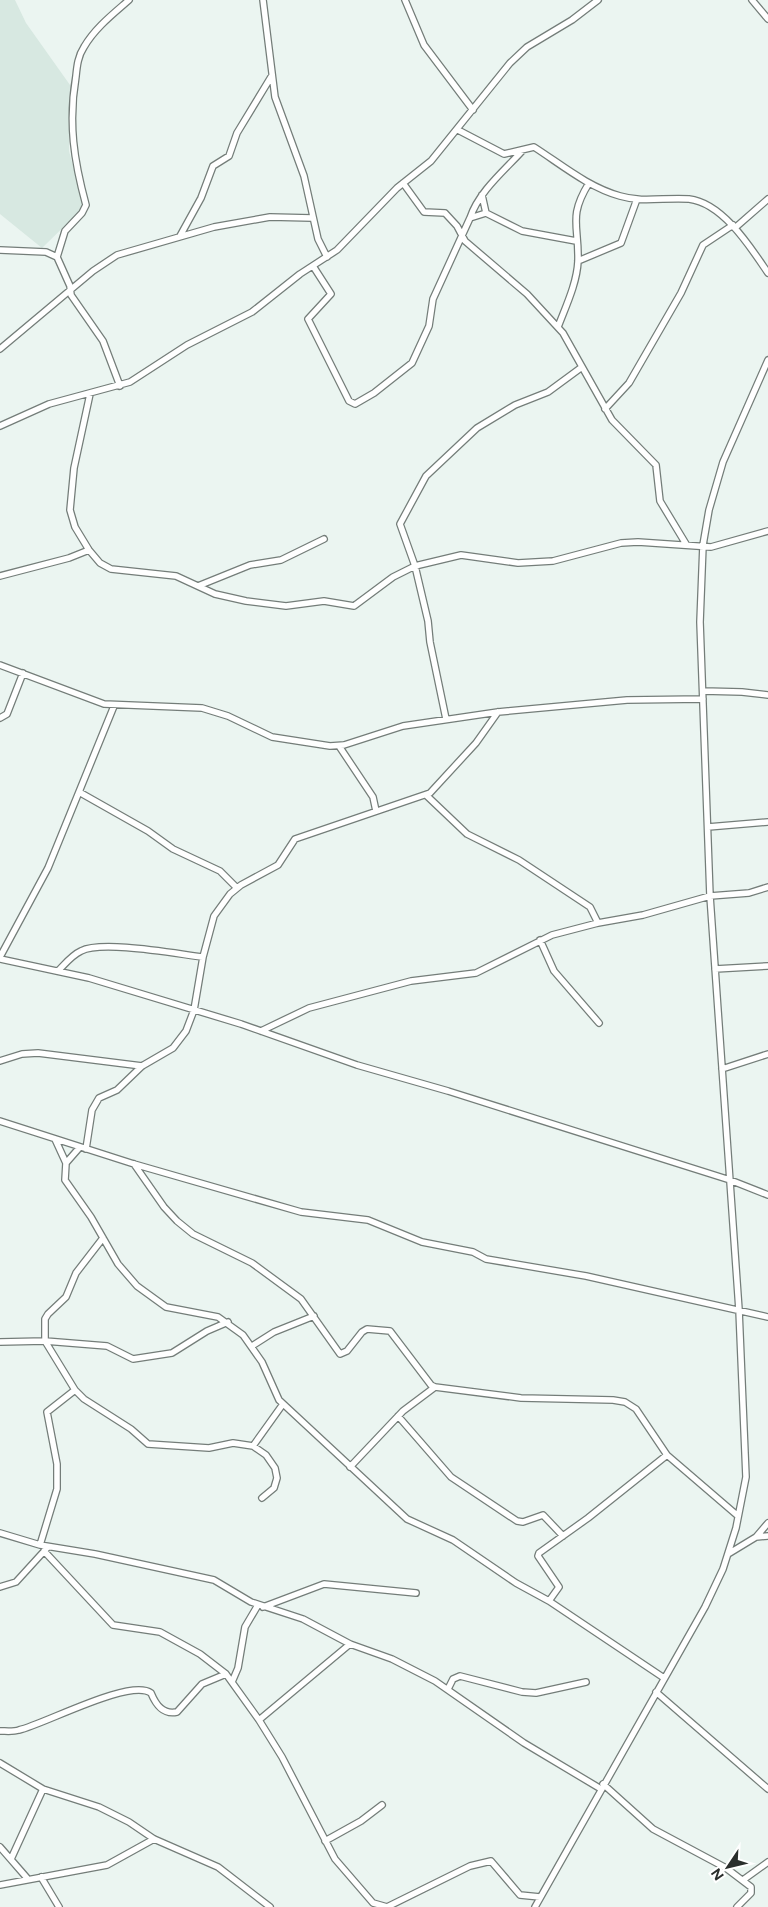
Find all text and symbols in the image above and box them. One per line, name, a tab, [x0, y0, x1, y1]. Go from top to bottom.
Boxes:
north arrow	[703, 1842, 753, 1892]
text: N	[708, 1865, 728, 1883]

